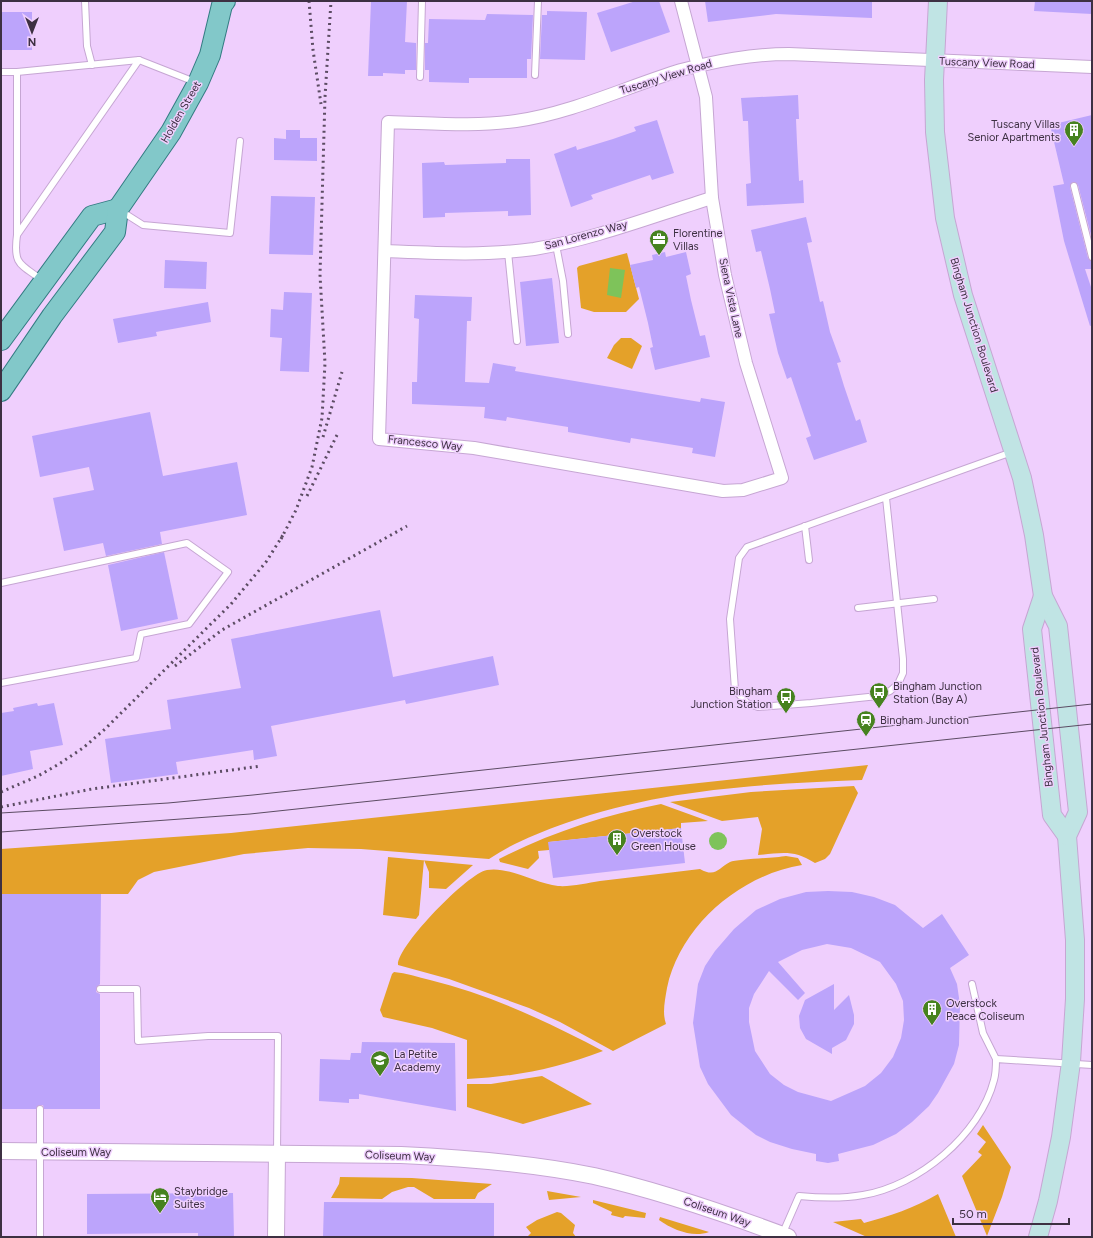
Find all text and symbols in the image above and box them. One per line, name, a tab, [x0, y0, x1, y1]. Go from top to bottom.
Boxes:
north arrow	[12, 12, 52, 52]
text: N	[28, 35, 36, 48]
street label: Tuscany View Road	[939, 55, 1035, 71]
street label: Tuscany View Road	[618, 57, 714, 97]
street label: Holden Street	[158, 79, 204, 145]
place label: Tuscany Villas Senior Apartments	[968, 118, 1060, 144]
building icon: Tuscany Villas Senior Apartments	[1063, 119, 1085, 147]
street label: San Lorenzo Way	[543, 218, 629, 252]
place label: Florentine Villas	[673, 227, 723, 253]
office icon: Florentine Villas	[648, 228, 670, 256]
street label: Bingham Junction Boulevard	[947, 256, 1001, 394]
street label: Siena Vista Lane	[716, 257, 746, 339]
street label: Francesco Way	[387, 433, 463, 453]
street label: Bingham Junction Boulevard	[1028, 646, 1056, 788]
place label: Bingham Junction Station (Bay A)	[893, 680, 982, 706]
bus stop icon: Bingham Junction Station (Bay A)	[868, 681, 890, 709]
place label: Bingham Junction Station	[690, 685, 772, 711]
bus stop icon: Bingham Junction Station	[775, 686, 797, 714]
station icon: Bingham Junction	[855, 709, 877, 737]
place label: Bingham Junction	[880, 714, 969, 727]
place label: Overstock Green House	[631, 827, 696, 853]
building icon: Overstock Green House	[606, 828, 628, 856]
place label: Overstock Peace Coliseum	[946, 997, 1024, 1023]
building icon: Overstock Peace Coliseum	[921, 998, 943, 1026]
place label: La Petite Academy	[394, 1048, 441, 1074]
school or university icon: La Petite Academy	[369, 1049, 391, 1077]
street label: Coliseum Way	[41, 1146, 111, 1159]
street label: Coliseum Way	[365, 1148, 435, 1164]
place label: Staybridge Suites	[174, 1185, 228, 1211]
hotel icon: Staybridge Suites	[149, 1186, 171, 1214]
street label: Coliseum Way	[682, 1194, 752, 1230]
scale bar	[953, 1200, 1069, 1226]
text: 50 m	[959, 1207, 987, 1221]

